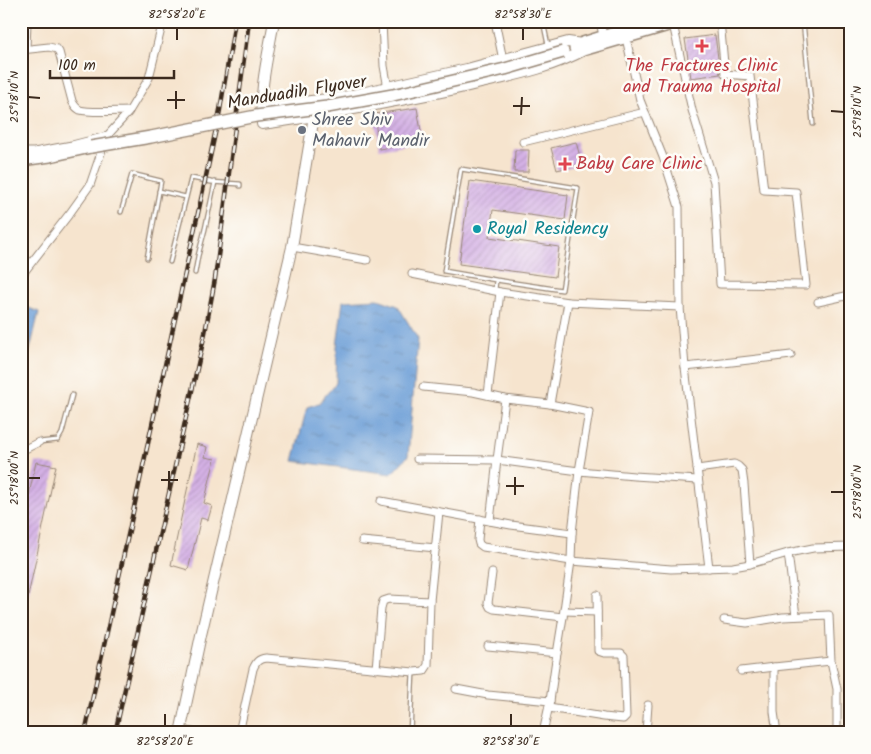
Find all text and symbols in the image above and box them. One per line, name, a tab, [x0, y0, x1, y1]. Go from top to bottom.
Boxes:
text: 82°58'20"E	[148, 5, 207, 24]
text: 82°58'30"E	[494, 5, 553, 24]
marker: The Fractures Clinic and Trauma Hospital	[695, 39, 709, 53]
scale bar	[50, 48, 174, 80]
place label: The Fractures Clinic and Trauma Hospital	[623, 52, 781, 102]
text: 100 m	[58, 54, 96, 78]
street label: Manduadih Flyover	[225, 68, 370, 118]
text: 25°18'10"N	[5, 71, 24, 123]
text: 25°18'10"N	[848, 86, 867, 138]
place label: Shree Shiv Mahavir Mandir	[312, 106, 430, 156]
marker: Shree Shiv Mahavir Mandir	[296, 124, 308, 136]
place label: Baby Care Clinic	[576, 150, 703, 179]
marker: Baby Care Clinic	[558, 157, 572, 171]
place label: Royal Residency	[487, 215, 608, 244]
marker: Royal Residency	[471, 223, 483, 235]
text: 25°18'00"N	[5, 451, 24, 505]
text: 25°18'00"N	[848, 465, 867, 519]
text: 82°58'20"E	[136, 732, 195, 751]
text: 82°58'30"E	[482, 732, 541, 751]

